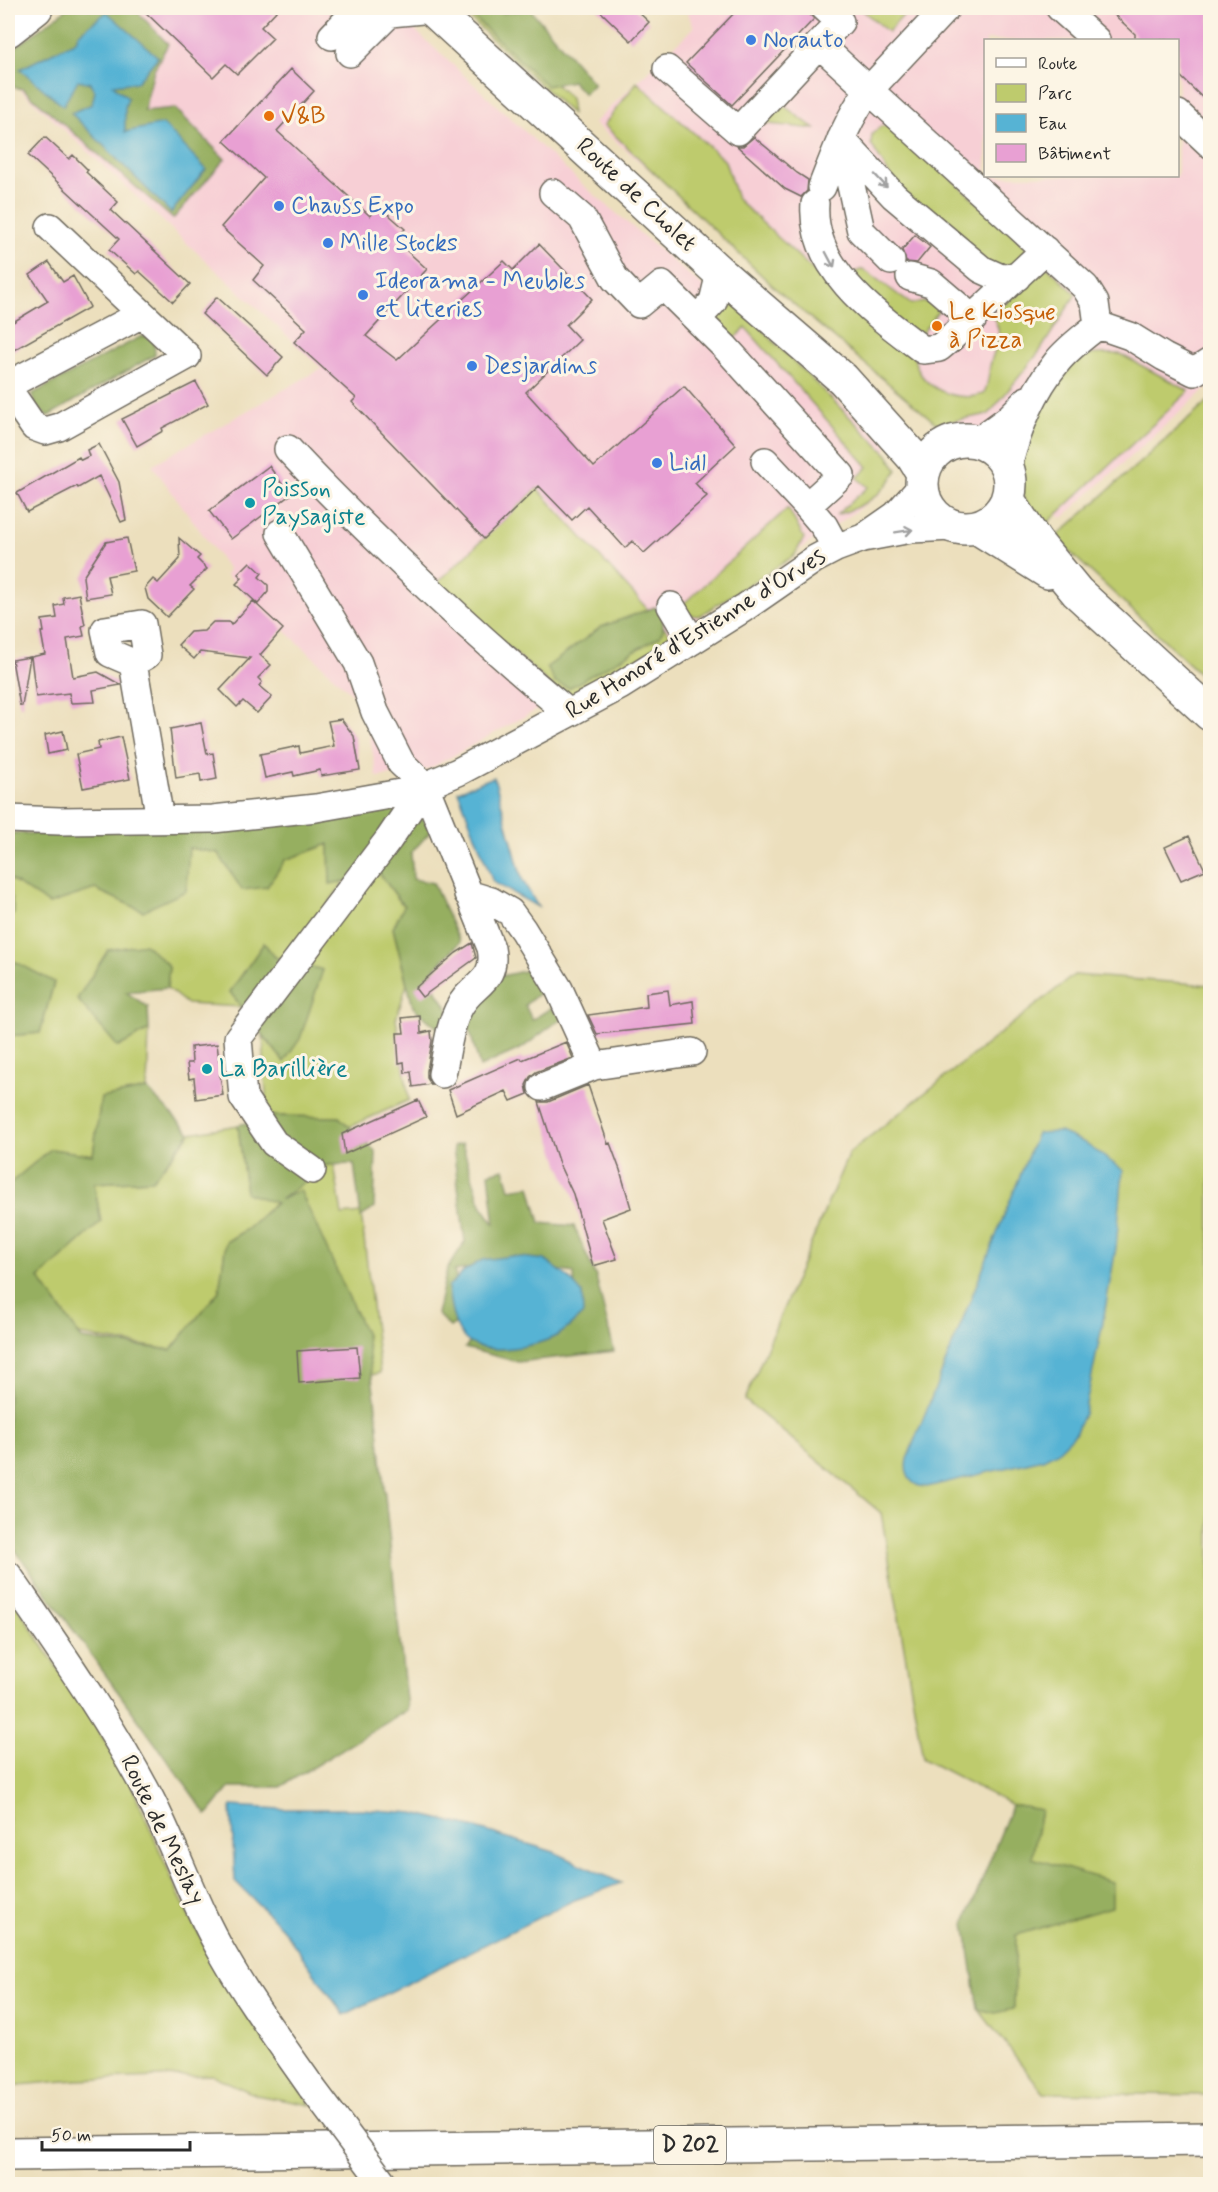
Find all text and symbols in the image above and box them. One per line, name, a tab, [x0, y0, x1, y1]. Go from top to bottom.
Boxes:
place label: Norauto	[763, 25, 843, 56]
marker: Norauto	[744, 33, 758, 47]
legend	[984, 39, 1179, 177]
text: Route	[1038, 52, 1077, 76]
text: Parc	[1038, 82, 1072, 106]
place label: V&B	[281, 101, 326, 132]
marker: V&B	[262, 109, 276, 123]
text: Eau	[1038, 112, 1067, 136]
street label: Route de Cholet	[569, 131, 703, 259]
text: Bâtiment	[1038, 142, 1111, 166]
one-way arrow	[874, 174, 888, 189]
place label: Chauss Expo	[291, 191, 414, 222]
marker: Chauss Expo	[272, 199, 286, 213]
place label: Mille Stocks	[340, 228, 458, 259]
marker: Mille Stocks	[321, 236, 335, 250]
one-way arrow	[824, 251, 836, 269]
place label: Ideorama - Meubles et literies	[375, 266, 585, 325]
marker: Ideorama - Meubles et literies	[356, 288, 370, 302]
place label: Le Kiosque à Pizza	[949, 297, 1056, 356]
marker: Le Kiosque à Pizza	[930, 319, 944, 333]
place label: Desjardins	[484, 351, 597, 382]
marker: Desjardins	[465, 359, 479, 373]
place label: Lidl	[669, 448, 706, 479]
marker: Lidl	[650, 456, 664, 470]
place label: Poisson Paysagiste	[262, 474, 366, 533]
marker: Poisson Paysagiste	[243, 496, 257, 510]
one-way arrow	[894, 525, 913, 536]
street label: Rue Honoré d'Estienne d'Orves	[560, 541, 832, 727]
place label: La Barillière	[219, 1054, 348, 1085]
marker: La Barillière	[200, 1062, 214, 1076]
street label: Route de Meslay	[112, 1750, 212, 1910]
scale bar	[42, 2114, 190, 2152]
text: 50 m	[51, 2124, 91, 2148]
road number: D 202	[654, 2126, 726, 2164]

